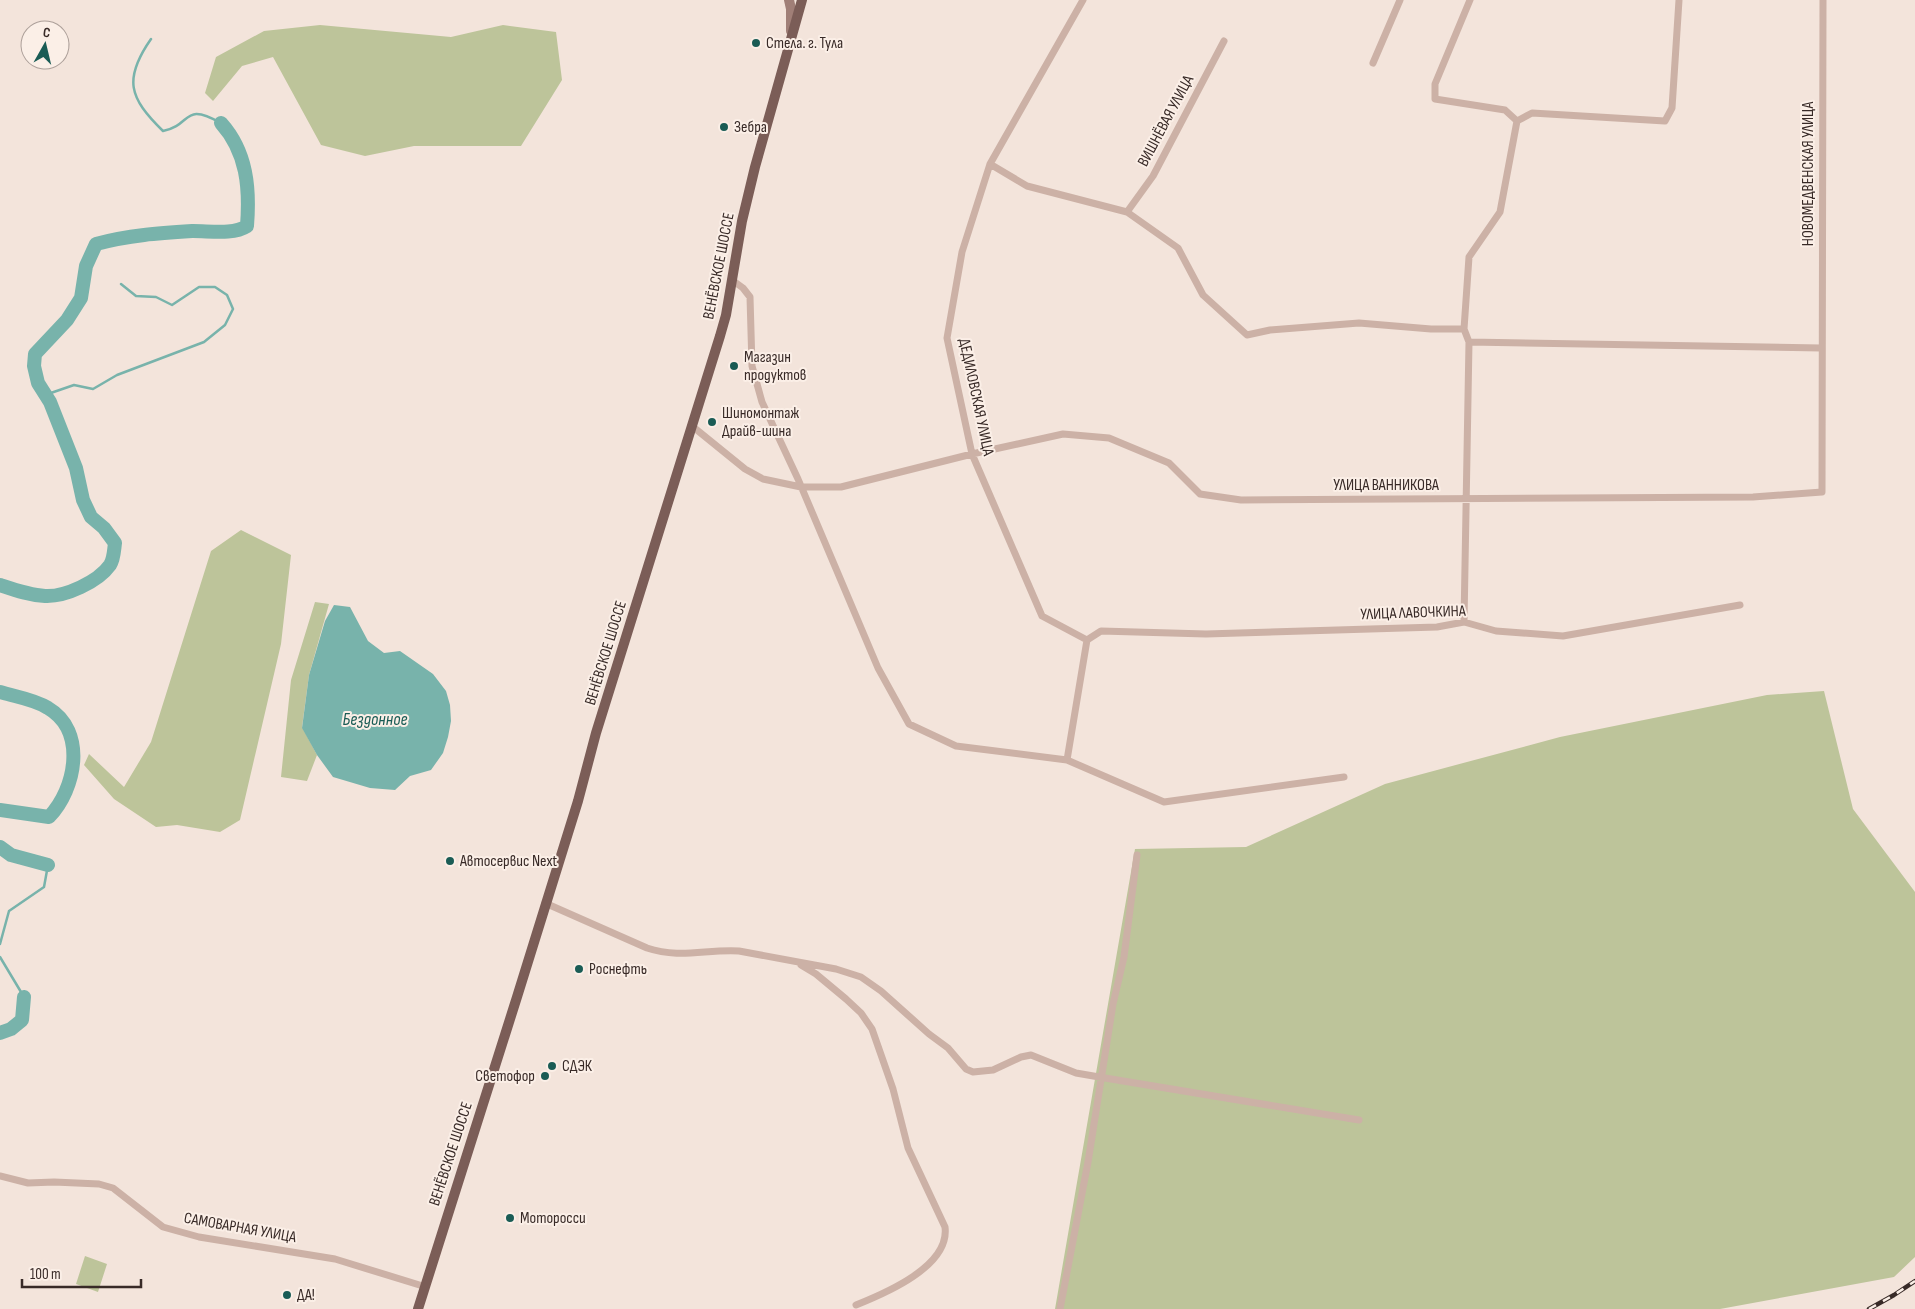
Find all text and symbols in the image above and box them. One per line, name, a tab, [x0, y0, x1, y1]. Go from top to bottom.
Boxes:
north arrow	[20, 20, 70, 70]
text: С	[42, 24, 51, 42]
place label: Стела. г. Тула	[766, 34, 843, 53]
marker: Стела. г. Тула	[750, 37, 762, 49]
street label: ВИШНЁВАЯ УЛИЦА	[1134, 72, 1198, 170]
street label: НОВОМЕДВЕНСКАЯ УЛИЦА	[1799, 102, 1818, 246]
place label: Зебра	[734, 118, 767, 137]
marker: Зебра	[718, 121, 730, 133]
street label: ВЕНЁВСКОЕ ШОССЕ	[699, 211, 739, 321]
street label: ДЕДИЛОВСКАЯ УЛИЦА	[954, 337, 998, 458]
place label: Магазин продуктов	[744, 348, 807, 385]
marker: Магазин продуктов	[728, 360, 740, 372]
place label: Шиномонтаж Драйв-шина	[722, 404, 800, 441]
marker: Шиномонтаж Драйв-шина	[706, 416, 718, 428]
street label: УЛИЦА ВАННИКОВА	[1333, 476, 1439, 495]
street label: ВЕНЁВСКОЕ ШОССЕ	[581, 599, 631, 707]
street label: УЛИЦА ЛАВОЧКИНА	[1360, 602, 1466, 624]
water label: Бездонное	[343, 709, 407, 730]
place label: Автосервис Next	[459, 852, 557, 871]
marker: Автосервис Next	[444, 855, 456, 867]
place label: Роснефть	[589, 960, 647, 979]
marker: Роснефть	[573, 963, 585, 975]
place label: СДЭК	[562, 1057, 593, 1076]
marker: СДЭК	[546, 1060, 558, 1072]
place label: Светофор	[475, 1067, 535, 1086]
marker: Светофор	[539, 1070, 551, 1082]
street label: ВЕНЁВСКОЕ ШОССЕ	[425, 1100, 477, 1208]
street label: САМОВАРНАЯ УЛИЦА	[182, 1209, 298, 1247]
place label: Моторосси	[520, 1209, 586, 1228]
marker: Моторосси	[504, 1212, 516, 1224]
scale bar	[22, 1256, 141, 1288]
text: 100 m	[30, 1265, 61, 1284]
place label: ДА!	[297, 1286, 315, 1305]
marker: ДА!	[281, 1289, 293, 1301]

